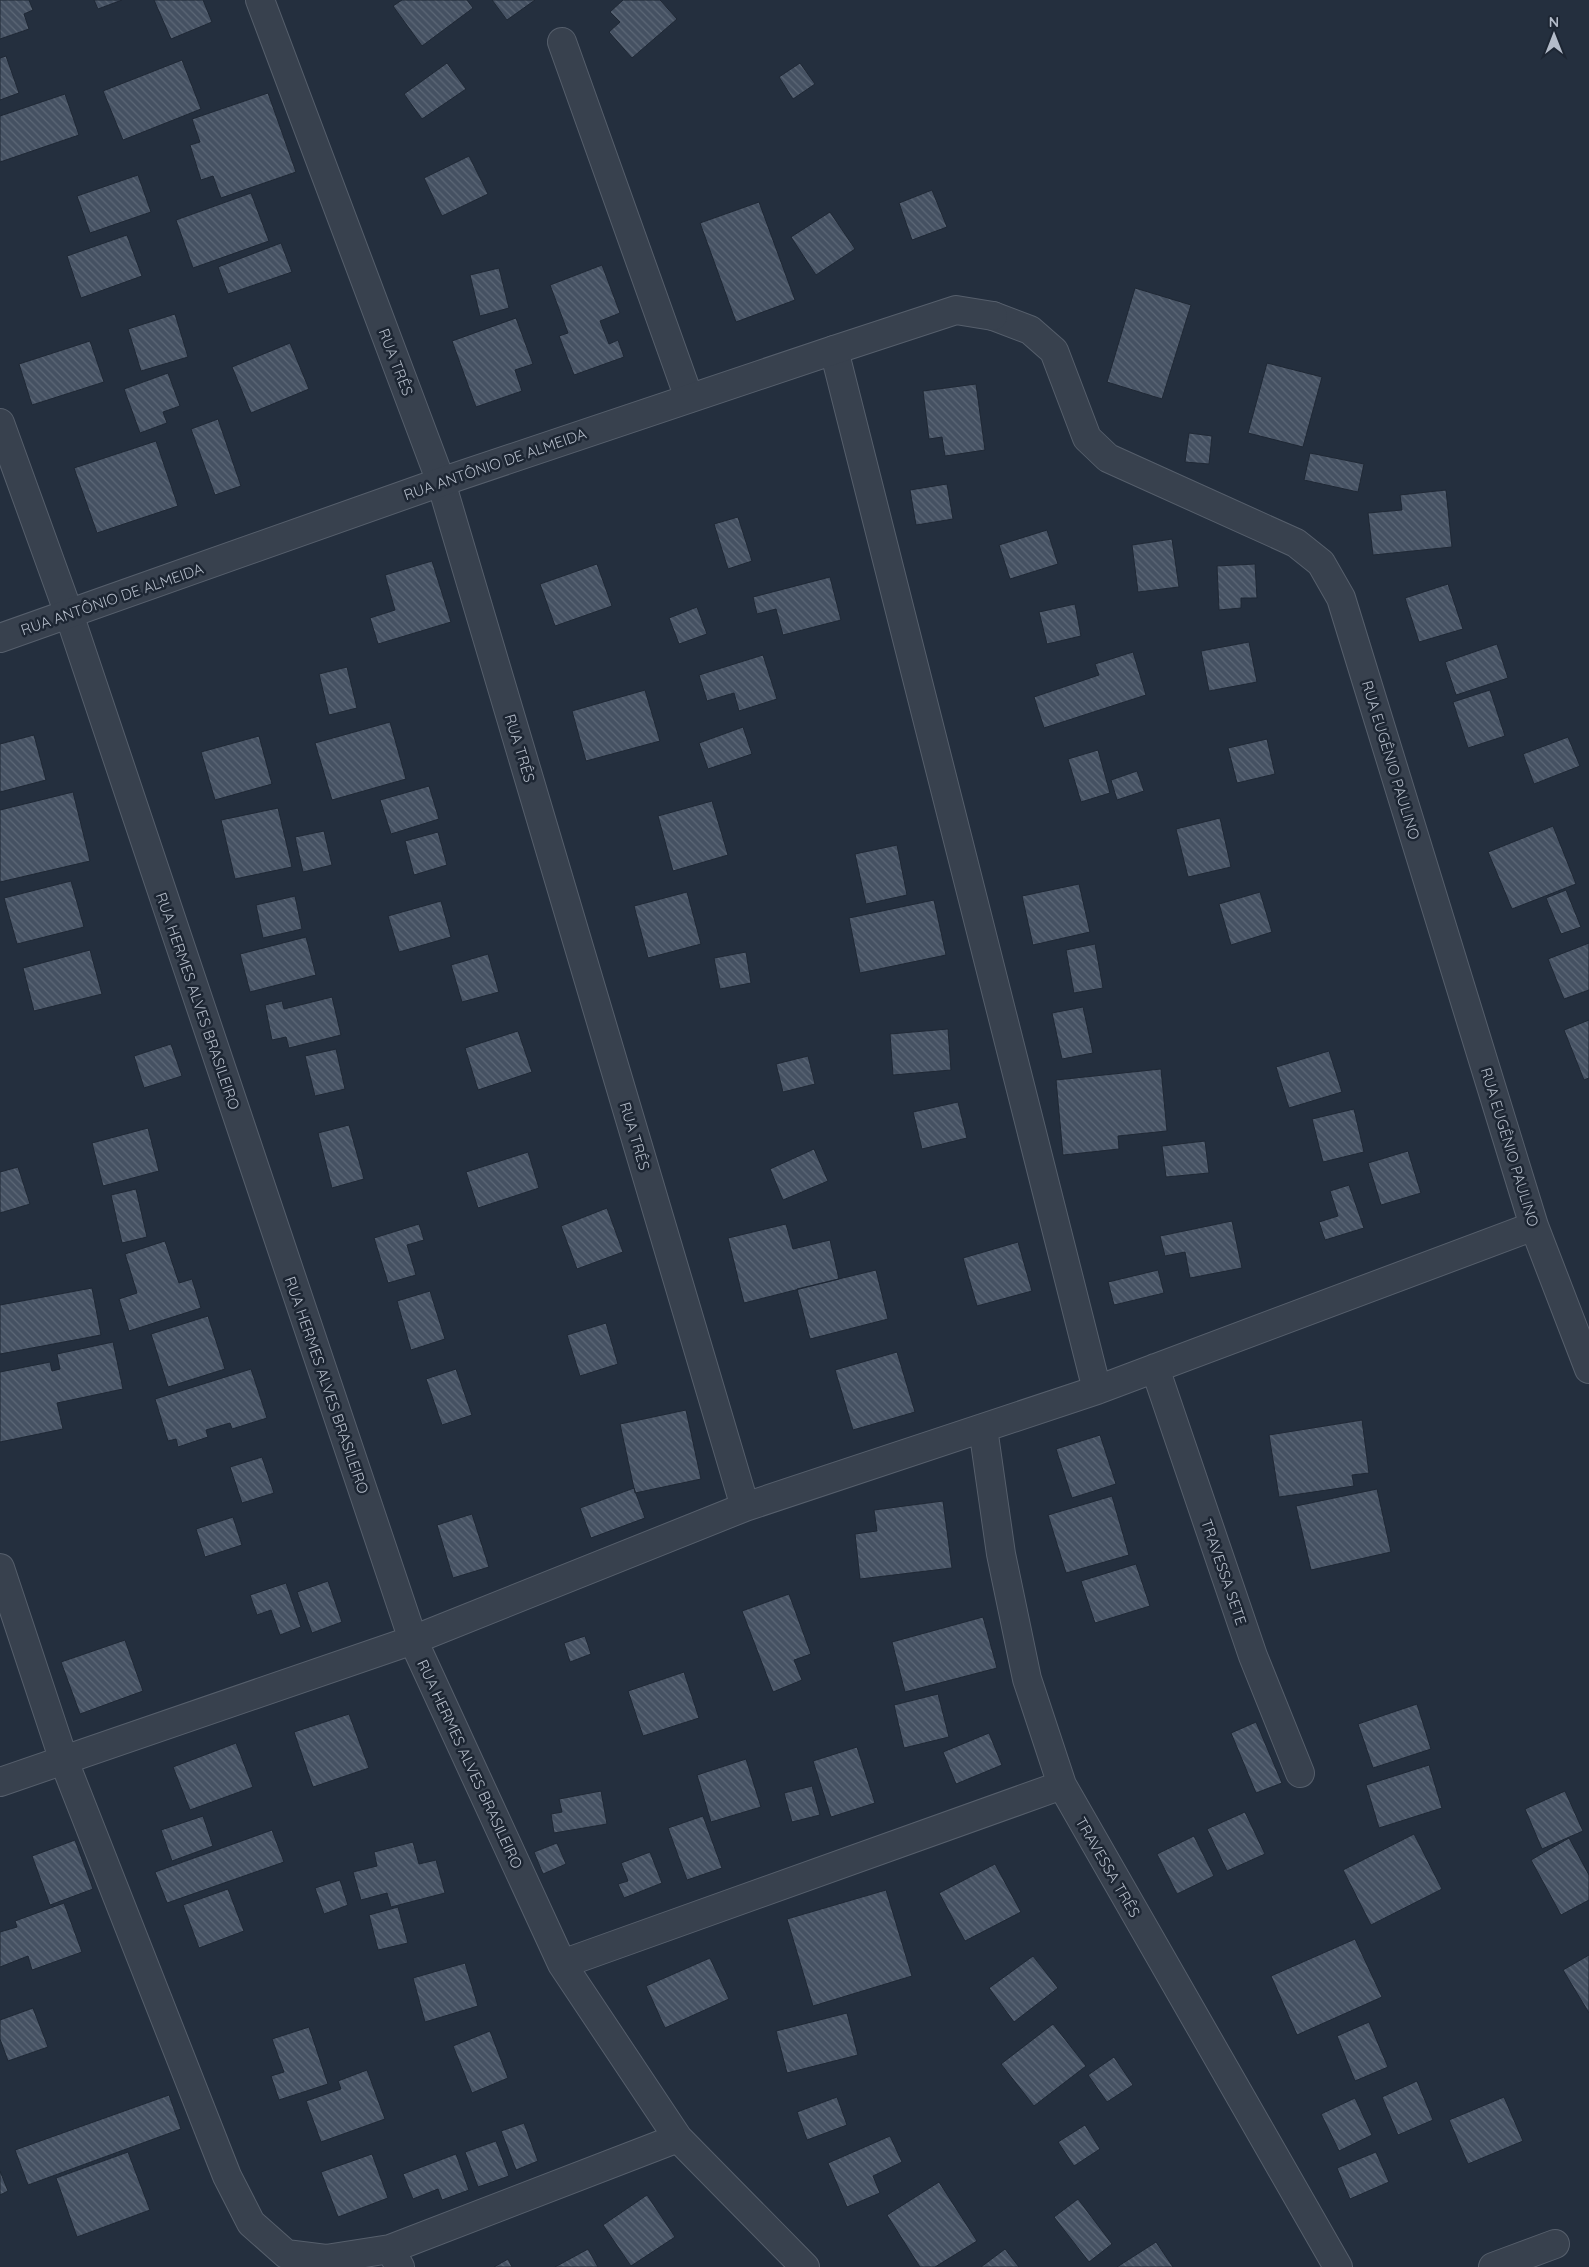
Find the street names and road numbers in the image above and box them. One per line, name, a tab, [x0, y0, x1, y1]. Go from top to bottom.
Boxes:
street label: RUA TRÊS	[375, 326, 417, 398]
street label: RUA ANTÔNIO DE ALMEIDA	[401, 424, 589, 504]
street label: RUA ANTÔNIO DE ALMEIDA	[18, 559, 206, 639]
street label: RUA EUGÊNIO PAULINO	[1358, 678, 1424, 842]
street label: RUA TRÊS	[501, 712, 539, 784]
street label: RUA HERMES ALVES BRASILEIRO	[152, 890, 244, 1112]
street label: RUA EUGÊNIO PAULINO	[1477, 1065, 1543, 1229]
street label: RUA TRÊS	[616, 1100, 654, 1172]
street label: RUA HERMES ALVES BRASILEIRO	[281, 1274, 373, 1496]
street label: TRAVESSA SETE	[1197, 1516, 1251, 1628]
street label: RUA HERMES ALVES BRASILEIRO	[413, 1656, 527, 1872]
street label: TRAVESSA TRÊS	[1072, 1813, 1144, 1921]

